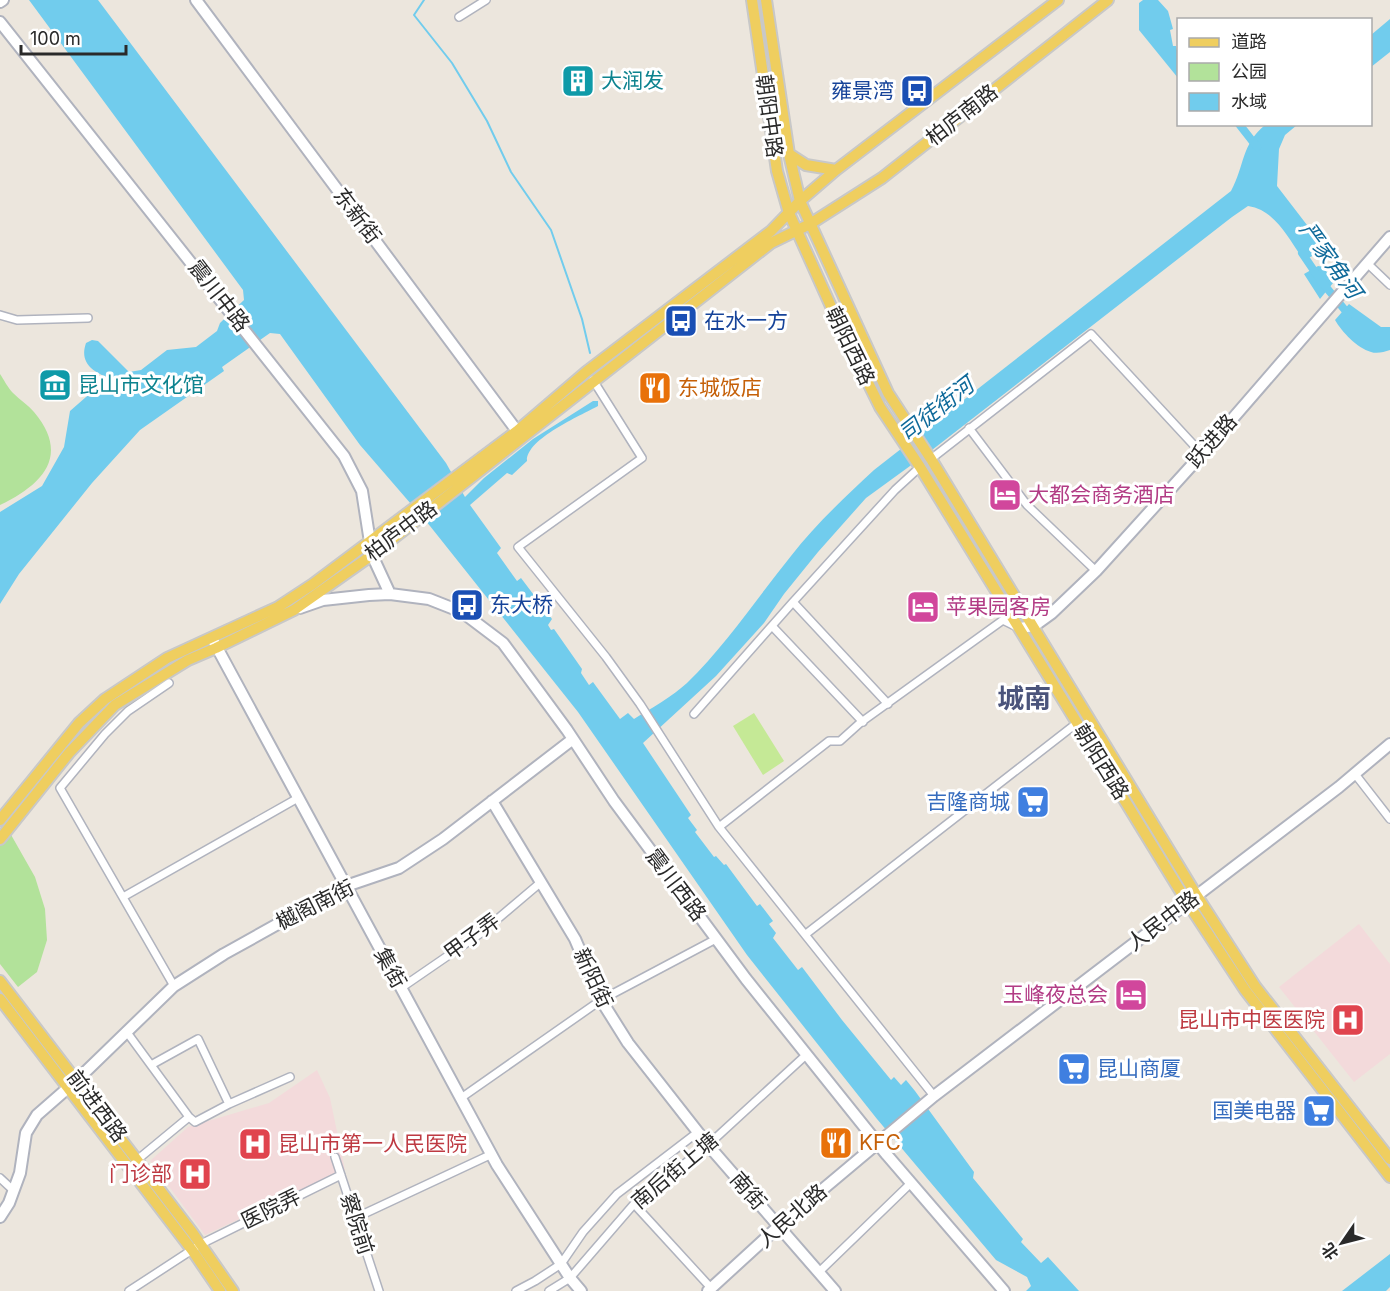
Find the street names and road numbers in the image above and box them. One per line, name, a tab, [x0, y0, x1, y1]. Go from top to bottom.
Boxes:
street label: 朝阳中路	[751, 73, 788, 159]
street label: 柏庐南路	[921, 79, 1002, 150]
street label: 东新街	[328, 183, 386, 248]
street label: 震川中路	[184, 255, 255, 336]
street label: 朝阳西路	[821, 303, 880, 389]
street label: 跃进路	[1182, 409, 1242, 473]
street label: 柏庐中路	[360, 495, 442, 566]
street label: 朝阳西路	[1069, 719, 1134, 804]
street label: 震川西路	[641, 844, 712, 926]
street label: 樾阁南街	[272, 874, 358, 935]
street label: 人民中路	[1122, 885, 1204, 956]
street label: 甲子弄	[439, 908, 505, 965]
street label: 集街	[369, 943, 412, 992]
street label: 新阳街	[569, 944, 618, 1012]
street label: 前进西路	[62, 1065, 133, 1147]
street label: 南后街上塘	[626, 1127, 723, 1214]
street label: 南街	[725, 1167, 772, 1215]
street label: 人民北路	[752, 1179, 832, 1253]
street label: 医院弄	[237, 1184, 305, 1234]
street label: 察院前	[336, 1190, 379, 1258]

